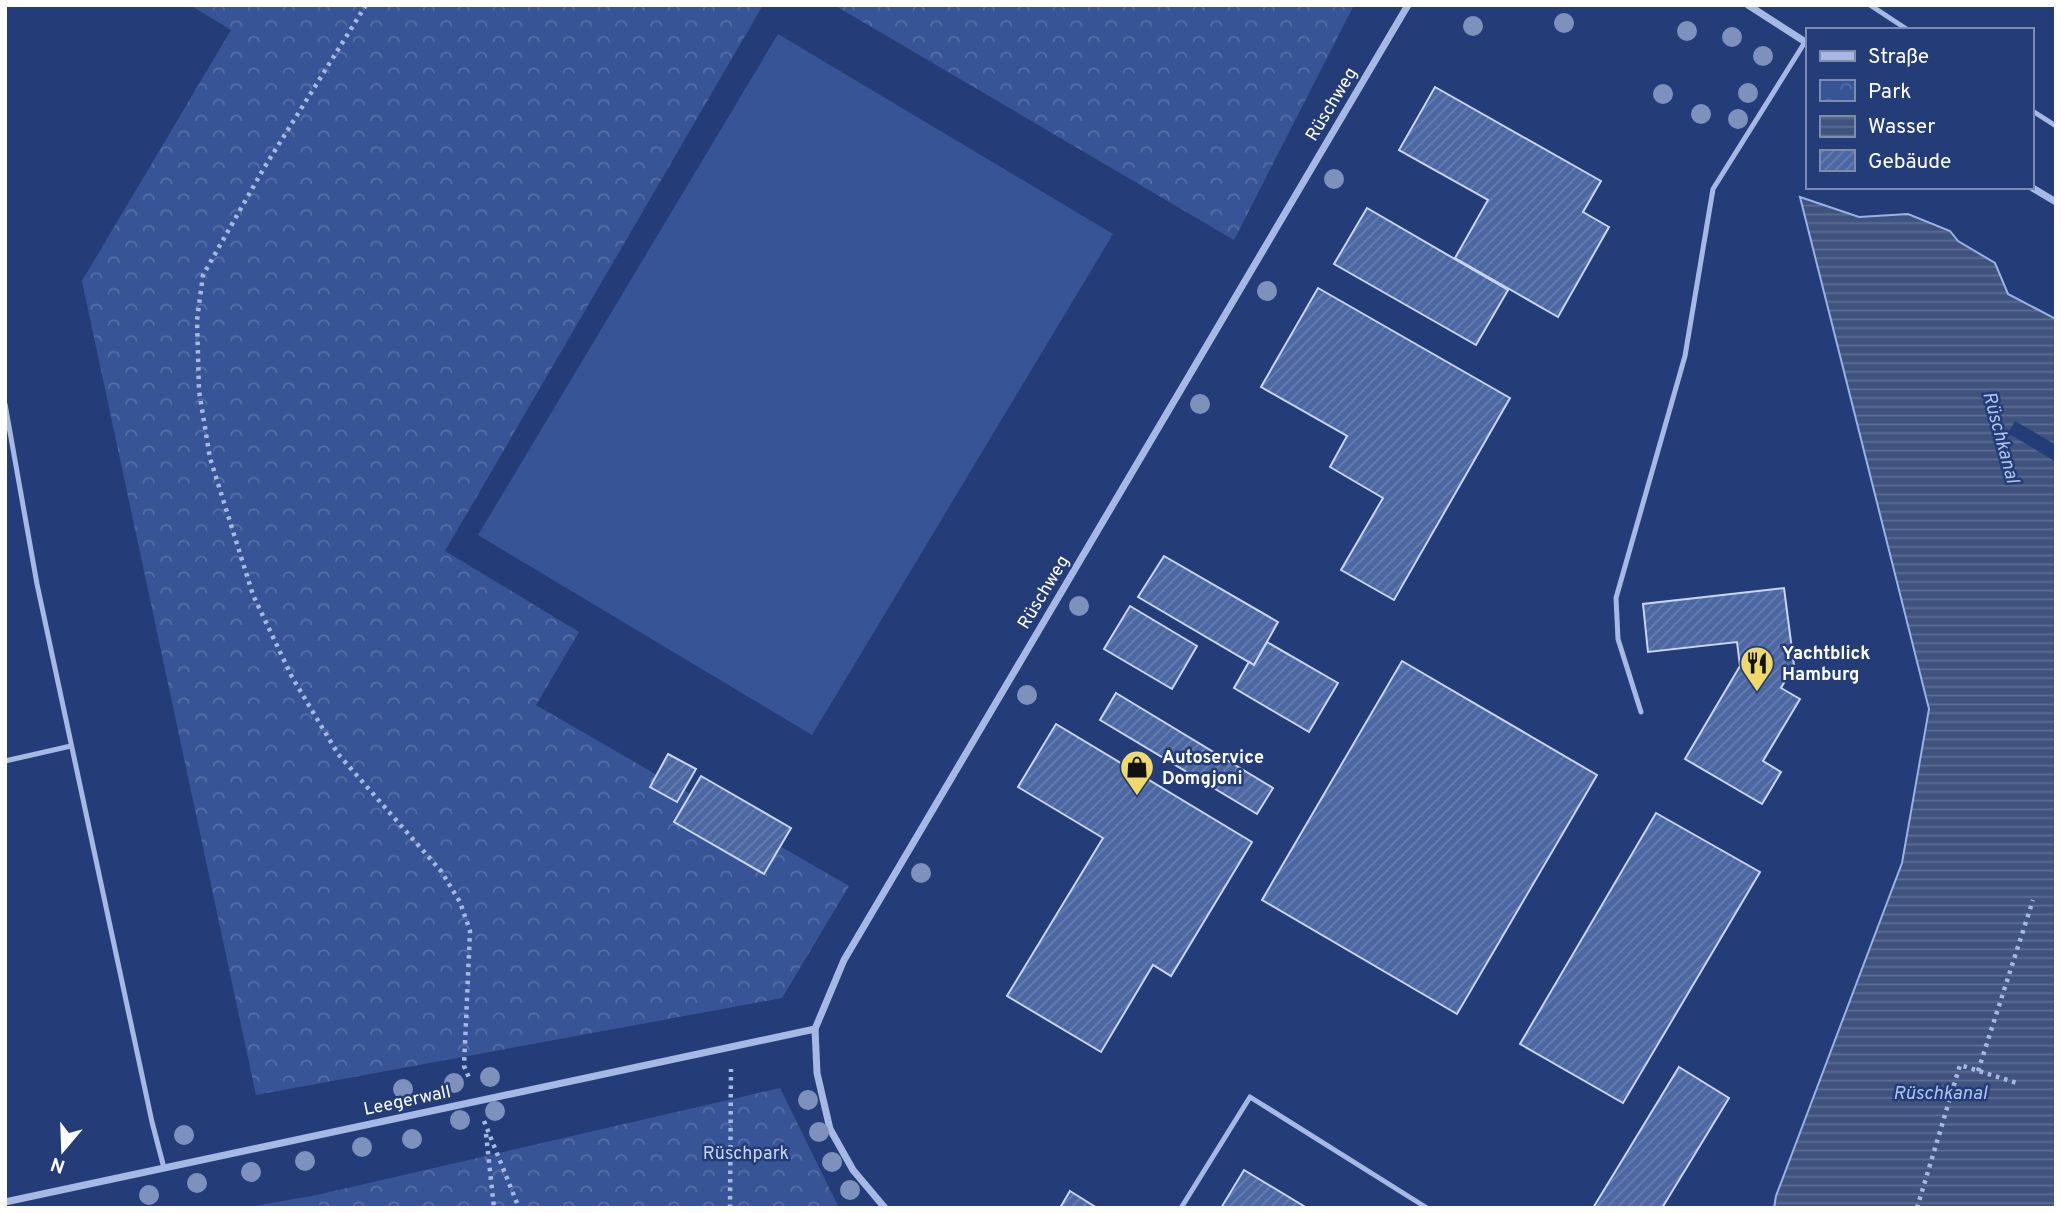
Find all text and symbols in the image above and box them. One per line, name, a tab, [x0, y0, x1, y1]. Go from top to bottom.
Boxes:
legend	[1806, 28, 2033, 189]
text: Straße	[1868, 44, 1929, 71]
street label: Rüschweg	[1301, 64, 1363, 146]
text: Park	[1868, 79, 1911, 106]
text: Wasser	[1868, 114, 1935, 141]
text: Gebäude	[1868, 149, 1951, 176]
water label: Rüschkanal	[1976, 389, 2024, 487]
street label: Rüschweg	[1013, 552, 1075, 634]
place label: Yachtblick Hamburg	[1782, 643, 1870, 687]
restaurant icon: Yachtblick Hamburg	[1738, 644, 1776, 693]
place label: Autoservice Domgjoni	[1162, 747, 1264, 791]
shop icon: Autoservice Domgjoni	[1118, 748, 1156, 797]
street label: Leegerwall	[362, 1081, 453, 1122]
water label: Rüschkanal	[1893, 1082, 1988, 1106]
north arrow	[28, 1115, 98, 1185]
park label: Rüschpark	[703, 1143, 789, 1166]
text: N	[48, 1151, 68, 1178]

